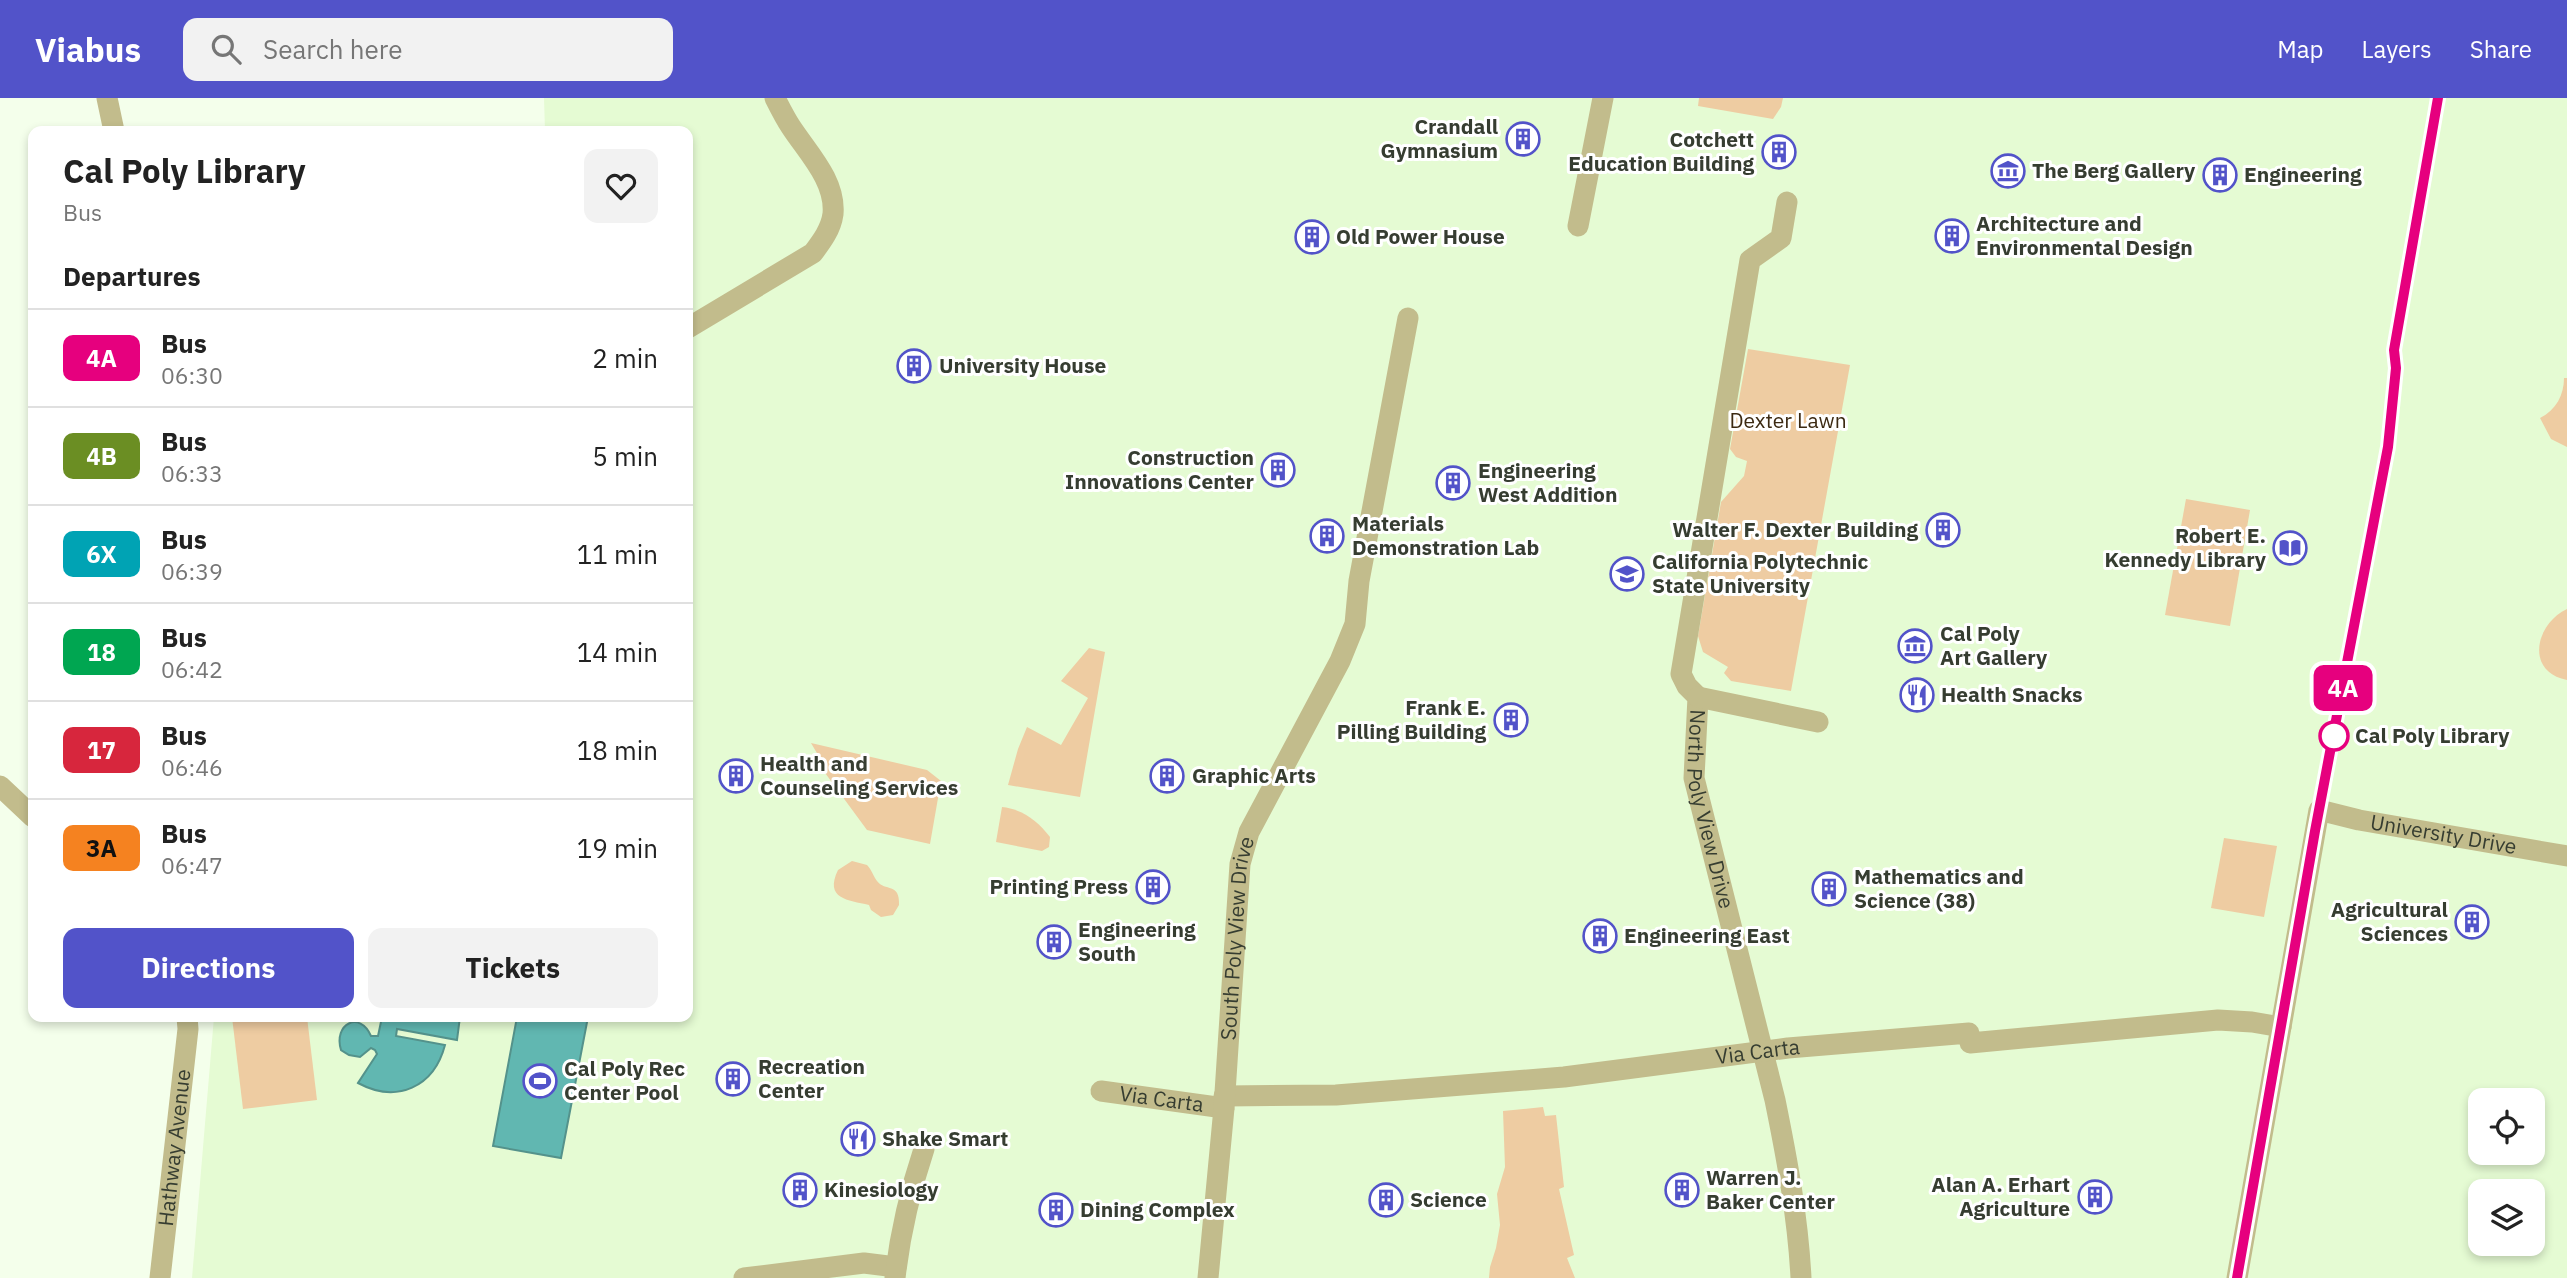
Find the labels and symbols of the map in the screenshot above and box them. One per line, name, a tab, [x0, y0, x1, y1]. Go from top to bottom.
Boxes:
place label: Crandall Gymnasium	[1381, 112, 1498, 164]
building icon: Crandall Gymnasium	[1504, 120, 1542, 158]
place label: Cotchett Education Building	[1568, 125, 1754, 177]
building icon: Cotchett Education Building	[1760, 133, 1798, 171]
museum icon: The Berg Gallery	[1989, 152, 2027, 190]
place label: The Berg Gallery	[2032, 156, 2196, 184]
building icon: Engineering	[2201, 156, 2239, 194]
place label: Engineering	[2244, 160, 2362, 188]
place label: Architecture and Environmental Design	[1976, 209, 2193, 261]
building icon: Architecture and Environmental Design	[1933, 217, 1971, 255]
building icon: Old Power House	[1293, 218, 1331, 256]
place label: Old Power House	[1336, 222, 1505, 250]
building icon: University House	[895, 347, 933, 385]
place label: University House	[939, 351, 1106, 379]
park label: Dexter Lawn	[1729, 406, 1847, 434]
place label: Construction Innovations Center	[1065, 443, 1255, 495]
building icon: Construction Innovations Center	[1259, 451, 1297, 489]
place label: Engineering West Addition	[1478, 456, 1617, 508]
building icon: Engineering West Addition	[1434, 464, 1472, 502]
place label: Materials Demonstration Lab	[1352, 509, 1539, 561]
building icon: Walter F. Dexter Building	[1924, 511, 1962, 549]
place label: Walter F. Dexter Building	[1672, 515, 1918, 543]
building icon: Materials Demonstration Lab	[1308, 517, 1346, 555]
place label: Robert E. Kennedy Library	[2104, 521, 2267, 573]
library icon: Robert E. Kennedy Library	[2271, 529, 2309, 567]
place label: California Polytechnic State University	[1652, 547, 1869, 599]
school or university icon: California Polytechnic State University	[1608, 555, 1646, 593]
place label: Cal Poly Art Gallery	[1940, 619, 2048, 671]
museum icon: Cal Poly Art Gallery	[1896, 627, 1934, 665]
line badge: 4A	[2312, 665, 2374, 711]
restaurant icon: Health Snacks	[1898, 676, 1936, 714]
place label: Health Snacks	[1941, 680, 2083, 708]
place label: Frank E. Pilling Building	[1337, 693, 1486, 745]
building icon: Frank E. Pilling Building	[1492, 701, 1530, 739]
street label: North Poly View Drive	[1681, 709, 1741, 911]
marker: Cal Poly Library	[2319, 721, 2349, 751]
place label: Cal Poly Library	[2355, 721, 2510, 749]
place label: Health and Counseling Services	[760, 749, 958, 801]
building icon: Health and Counseling Services	[717, 757, 755, 795]
building icon: Graphic Arts	[1148, 757, 1186, 795]
place label: Graphic Arts	[1192, 761, 1316, 789]
street label: University Drive	[2368, 807, 2519, 860]
street label: South Poly View Drive	[1213, 833, 1260, 1041]
place label: Mathematics and Science (38)	[1854, 862, 2024, 914]
building icon: Printing Press	[1134, 868, 1172, 906]
building icon: Mathematics and Science (38)	[1810, 870, 1848, 908]
place label: Printing Press	[990, 872, 1128, 900]
place label: Agricultural Sciences	[2331, 895, 2448, 947]
building icon: Agricultural Sciences	[2453, 903, 2491, 941]
place label: Engineering South	[1078, 915, 1196, 967]
building icon: Engineering East	[1581, 917, 1619, 955]
place label: Engineering East	[1624, 921, 1790, 949]
building icon: Engineering South	[1035, 923, 1073, 961]
street label: Via Carta	[1714, 1032, 1801, 1070]
place label: Recreation Center	[758, 1052, 865, 1104]
place label: Cal Poly Rec Center Pool	[564, 1054, 685, 1106]
building icon: Recreation Center	[714, 1060, 752, 1098]
sports icon: Cal Poly Rec Center Pool	[521, 1062, 559, 1100]
street label: Hathway Avenue	[151, 1068, 196, 1228]
street label: Via Carta	[1118, 1079, 1206, 1118]
restaurant icon: Shake Smart	[839, 1120, 877, 1158]
place label: Shake Smart	[882, 1124, 1008, 1152]
place label: Warren J. Baker Center	[1706, 1163, 1835, 1215]
place label: Alan A. Erhart Agriculture	[1931, 1170, 2070, 1222]
building icon: Kinesiology	[781, 1171, 819, 1209]
building icon: Warren J. Baker Center	[1663, 1171, 1701, 1209]
place label: Kinesiology	[824, 1175, 939, 1203]
building icon: Alan A. Erhart Agriculture	[2076, 1178, 2114, 1216]
building icon: Science	[1367, 1181, 1405, 1219]
place label: Science	[1410, 1185, 1487, 1213]
building icon: Dining Complex	[1037, 1191, 1075, 1229]
place label: Dining Complex	[1080, 1195, 1235, 1223]

